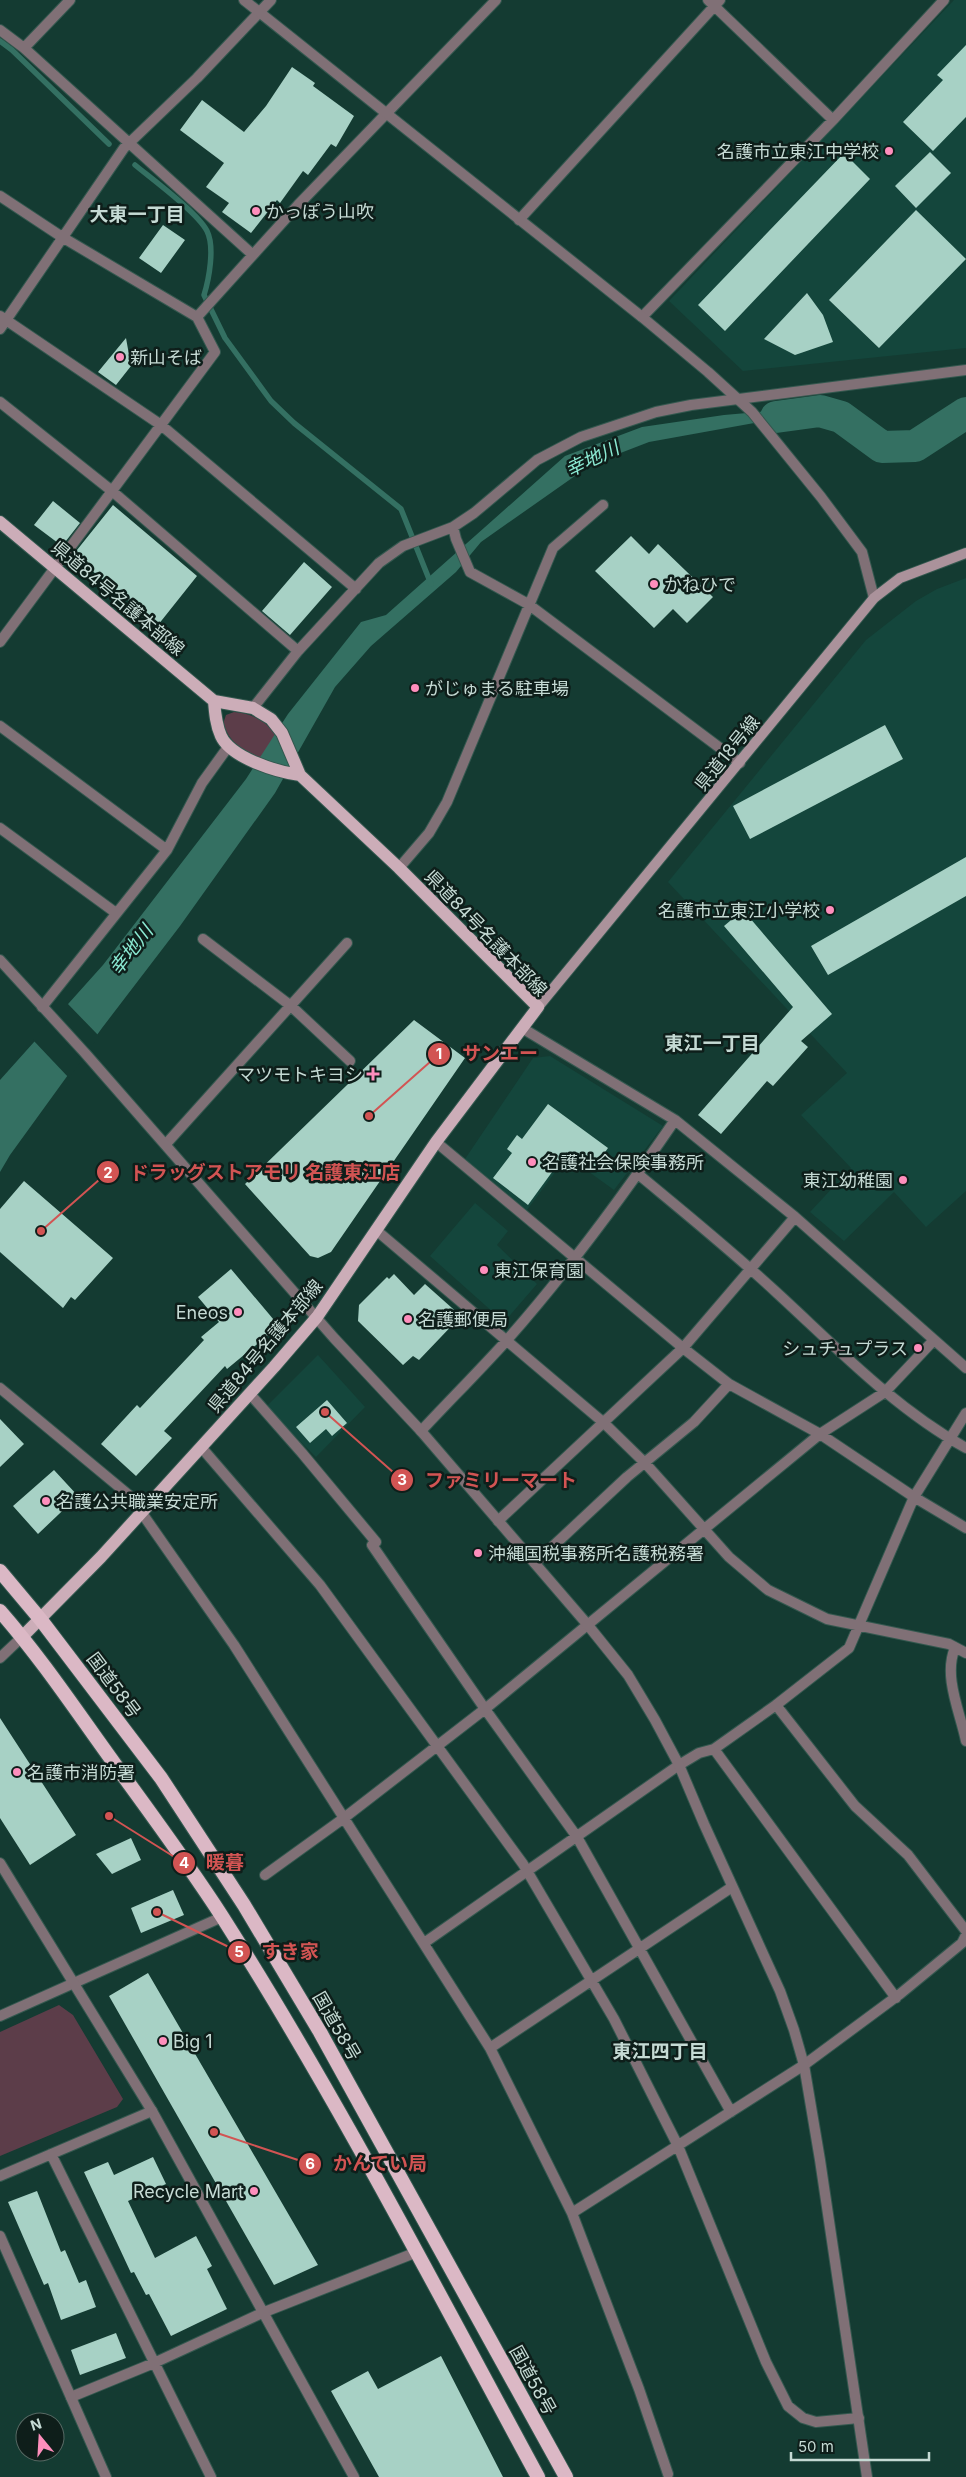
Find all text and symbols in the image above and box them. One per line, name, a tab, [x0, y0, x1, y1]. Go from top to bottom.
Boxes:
place label: 名護市立東江中学校	[717, 141, 879, 162]
marker: 名護市立東江中学校	[883, 145, 895, 157]
place label: かっぽう山吹	[266, 201, 374, 222]
district label: 大東一丁目	[89, 203, 185, 226]
marker: かっぽう山吹	[250, 205, 262, 217]
place label: 新山そば	[130, 347, 202, 368]
marker: 新山そば	[114, 351, 126, 363]
water label: 幸地川	[561, 435, 624, 482]
street label: 県道84号名護本部線	[47, 536, 189, 660]
place label: かねひで	[664, 574, 736, 595]
marker: かねひで	[648, 578, 660, 590]
place label: がじゅまる駐車場	[425, 678, 569, 699]
marker: がじゅまる駐車場	[409, 682, 421, 694]
street label: 県道18号線	[690, 711, 764, 795]
street label: 県道84号名護本部線	[421, 866, 551, 1000]
place label: 名護市立東江小学校	[658, 900, 820, 921]
marker: 名護市立東江小学校	[824, 904, 836, 916]
water label: 幸地川	[104, 919, 159, 980]
district label: 東江一丁目	[664, 1032, 760, 1055]
callout: サンエー	[427, 1037, 548, 1071]
text: サンエー	[462, 1042, 538, 1065]
text: 1	[436, 1044, 442, 1063]
place label: マツモトキヨシ	[237, 1064, 363, 1085]
marker: マツモトキヨシ	[367, 1068, 379, 1080]
place label: 名護社会保険事務所	[542, 1152, 704, 1173]
callout: ドラッグストアモリ 名護東江店	[95, 1155, 411, 1189]
marker: 名護社会保険事務所	[526, 1156, 538, 1168]
text: ドラッグストアモリ 名護東江店	[130, 1161, 400, 1184]
text: 2	[103, 1163, 113, 1182]
place label: 東江幼稚園	[803, 1170, 893, 1191]
marker: 東江幼稚園	[897, 1174, 909, 1186]
place label: 東江保育園	[494, 1260, 584, 1281]
marker: 東江保育園	[478, 1264, 490, 1276]
street label: 県道84号名護本部線	[203, 1275, 327, 1417]
place label: Eneos	[176, 1302, 228, 1323]
marker: Eneos	[232, 1306, 244, 1318]
place label: 名護郵便局	[418, 1309, 508, 1330]
marker: 名護郵便局	[402, 1313, 414, 1325]
place label: シュチュプラス	[782, 1338, 908, 1359]
marker: シュチュプラス	[912, 1342, 924, 1354]
callout: ファミリーマート	[390, 1463, 587, 1497]
text: ファミリーマート	[425, 1469, 577, 1492]
text: 3	[397, 1470, 407, 1489]
place label: 名護公共職業安定所	[56, 1491, 218, 1512]
marker: 名護公共職業安定所	[40, 1495, 52, 1507]
place label: 沖縄国税事務所名護税務署	[488, 1543, 704, 1564]
marker: 沖縄国税事務所名護税務署	[472, 1547, 484, 1559]
street label: 国道58号	[83, 1648, 145, 1722]
place label: 名護市消防署	[27, 1762, 135, 1783]
marker: 名護市消防署	[11, 1766, 23, 1778]
callout: 暖暮	[171, 1846, 254, 1880]
text: 暖暮	[206, 1851, 244, 1874]
text: 4	[179, 1853, 189, 1872]
callout: すき家	[226, 1935, 328, 1969]
text: すき家	[261, 1940, 319, 1963]
text: 5	[234, 1942, 244, 1961]
street label: 国道58号	[309, 1988, 365, 2064]
place label: Big 1	[173, 2031, 213, 2052]
marker: Big 1	[157, 2035, 169, 2047]
district label: 東江四丁目	[612, 2040, 708, 2063]
callout: かんてい局	[298, 2147, 438, 2181]
text: かんてい局	[333, 2152, 427, 2175]
text: 6	[305, 2154, 315, 2173]
place label: Recycle Mart	[133, 2181, 244, 2202]
marker: Recycle Mart	[248, 2185, 260, 2197]
street label: 国道58号	[505, 2342, 561, 2418]
north arrow	[15, 2412, 65, 2462]
text: N	[28, 2414, 44, 2434]
scale bar	[791, 2430, 928, 2462]
text: 50 m	[798, 2437, 834, 2456]

